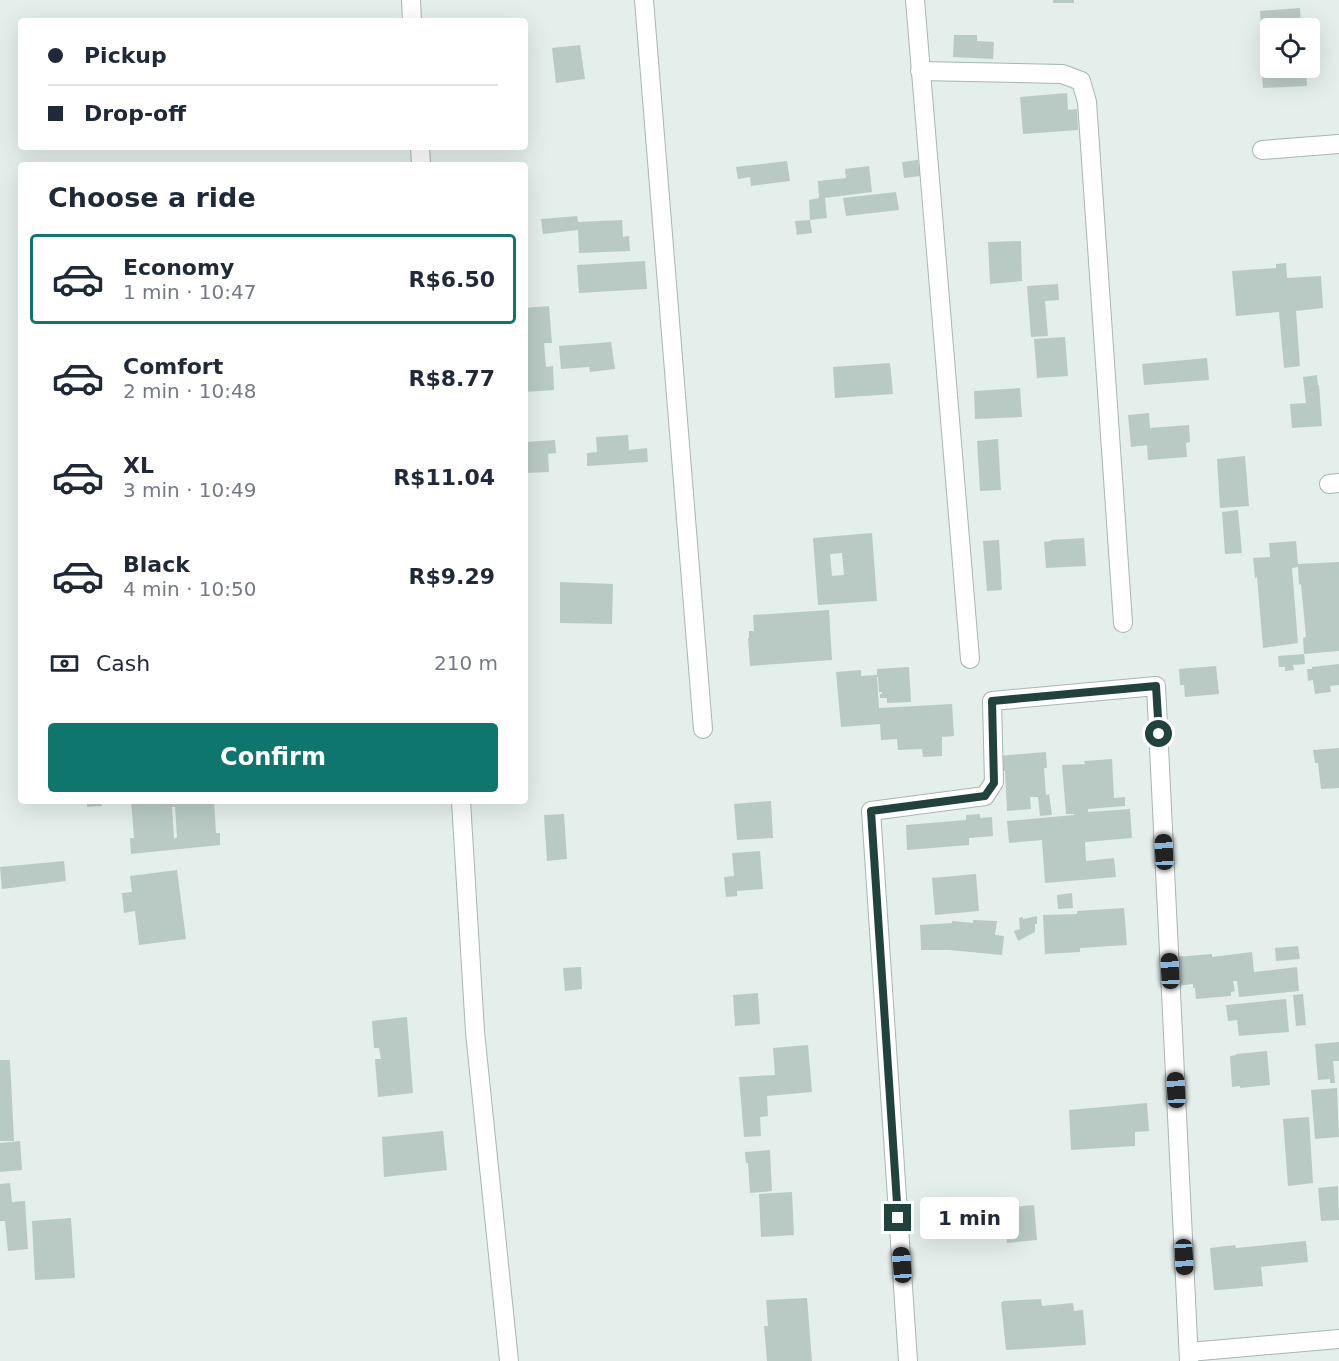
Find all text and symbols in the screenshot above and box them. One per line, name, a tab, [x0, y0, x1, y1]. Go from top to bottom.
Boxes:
map controls	[1260, 18, 1320, 78]
button: locate	[1260, 18, 1320, 78]
text: Pickup	[84, 43, 167, 68]
text: Drop-off	[84, 101, 186, 126]
text: Choose a ride	[48, 182, 256, 213]
icon: car	[51, 252, 105, 306]
text: Economy	[123, 255, 234, 280]
text: R$6.50	[408, 267, 495, 292]
text: 1 min · 10:47	[123, 280, 257, 304]
icon: car	[51, 351, 105, 405]
text: Comfort	[123, 354, 223, 379]
text: R$8.77	[408, 366, 495, 391]
text: 2 min · 10:48	[123, 379, 257, 403]
icon: car	[51, 450, 105, 504]
text: XL	[123, 453, 154, 478]
text: R$11.04	[393, 465, 495, 490]
text: 3 min · 10:49	[123, 478, 257, 502]
icon: car	[51, 549, 105, 603]
text: Black	[123, 552, 190, 577]
text: R$9.29	[408, 564, 495, 589]
text: 4 min · 10:50	[123, 577, 257, 601]
icon: cash	[48, 647, 81, 680]
text: Cash	[96, 651, 150, 676]
text: 210 m	[434, 651, 498, 675]
route start	[1145, 720, 1172, 747]
button: Confirm	[48, 723, 498, 792]
car	[1154, 834, 1174, 870]
car	[1160, 953, 1180, 989]
car	[1166, 1072, 1186, 1108]
callout: 1 min	[919, 1197, 1018, 1239]
route end	[884, 1204, 911, 1231]
text: 1 min	[938, 1206, 1001, 1230]
car	[1174, 1239, 1194, 1275]
car	[892, 1246, 912, 1284]

